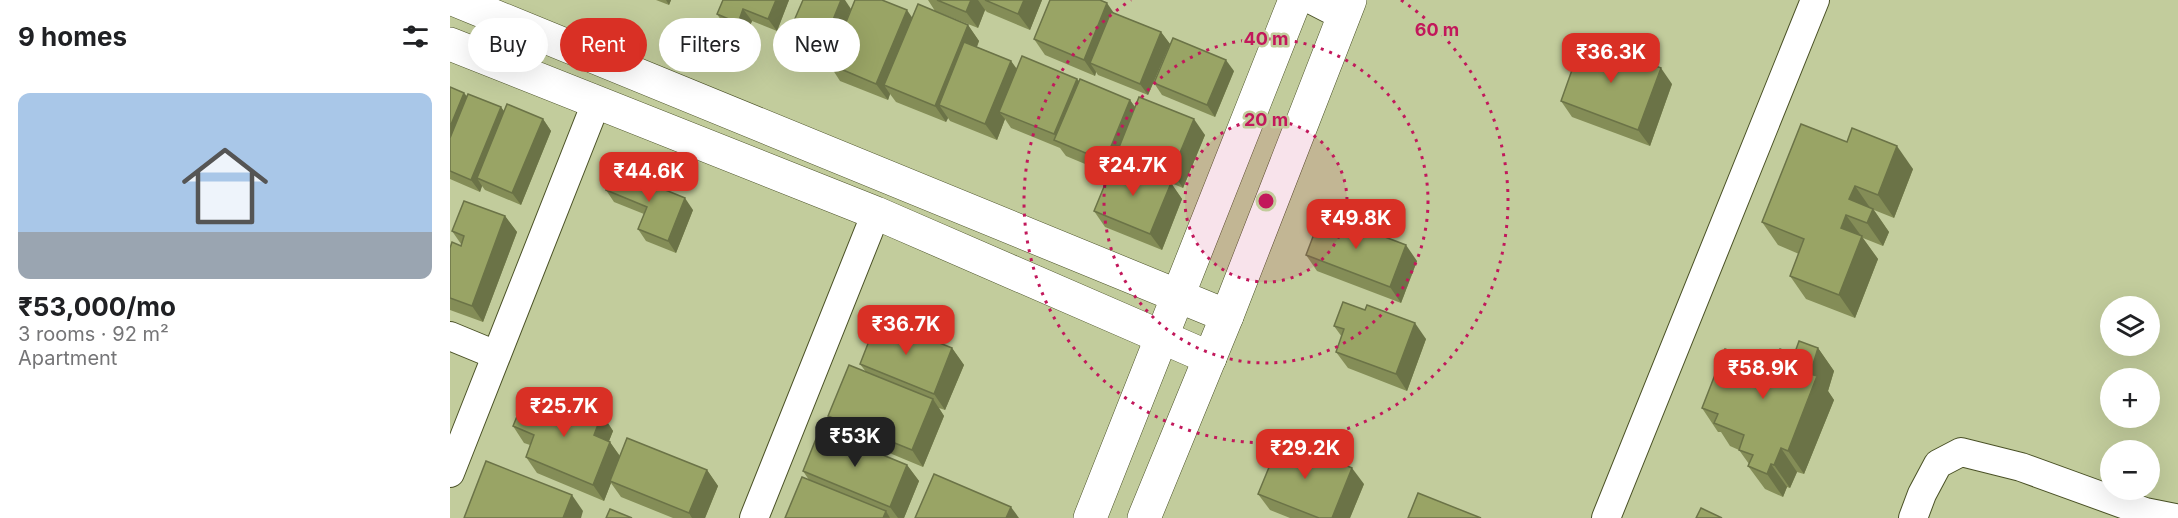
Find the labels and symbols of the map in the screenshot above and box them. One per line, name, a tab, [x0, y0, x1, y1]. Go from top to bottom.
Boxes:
text: 60 m	[1415, 19, 1459, 40]
text: 40 m	[1244, 28, 1289, 49]
pin: ₹36.3K	[1562, 33, 1660, 84]
text: 20 m	[1244, 109, 1288, 130]
pin: ₹24.7K	[1084, 146, 1182, 197]
pin: ₹44.6K	[600, 152, 698, 203]
centre of rings	[1256, 191, 1276, 211]
pin: ₹49.8K	[1307, 199, 1405, 250]
pin: ₹36.7K	[857, 305, 955, 356]
pin: ₹58.9K	[1714, 349, 1812, 400]
pin: ₹25.7K	[515, 387, 613, 438]
pin: ₹53K	[819, 417, 891, 468]
pin: ₹29.2K	[1256, 429, 1354, 480]

